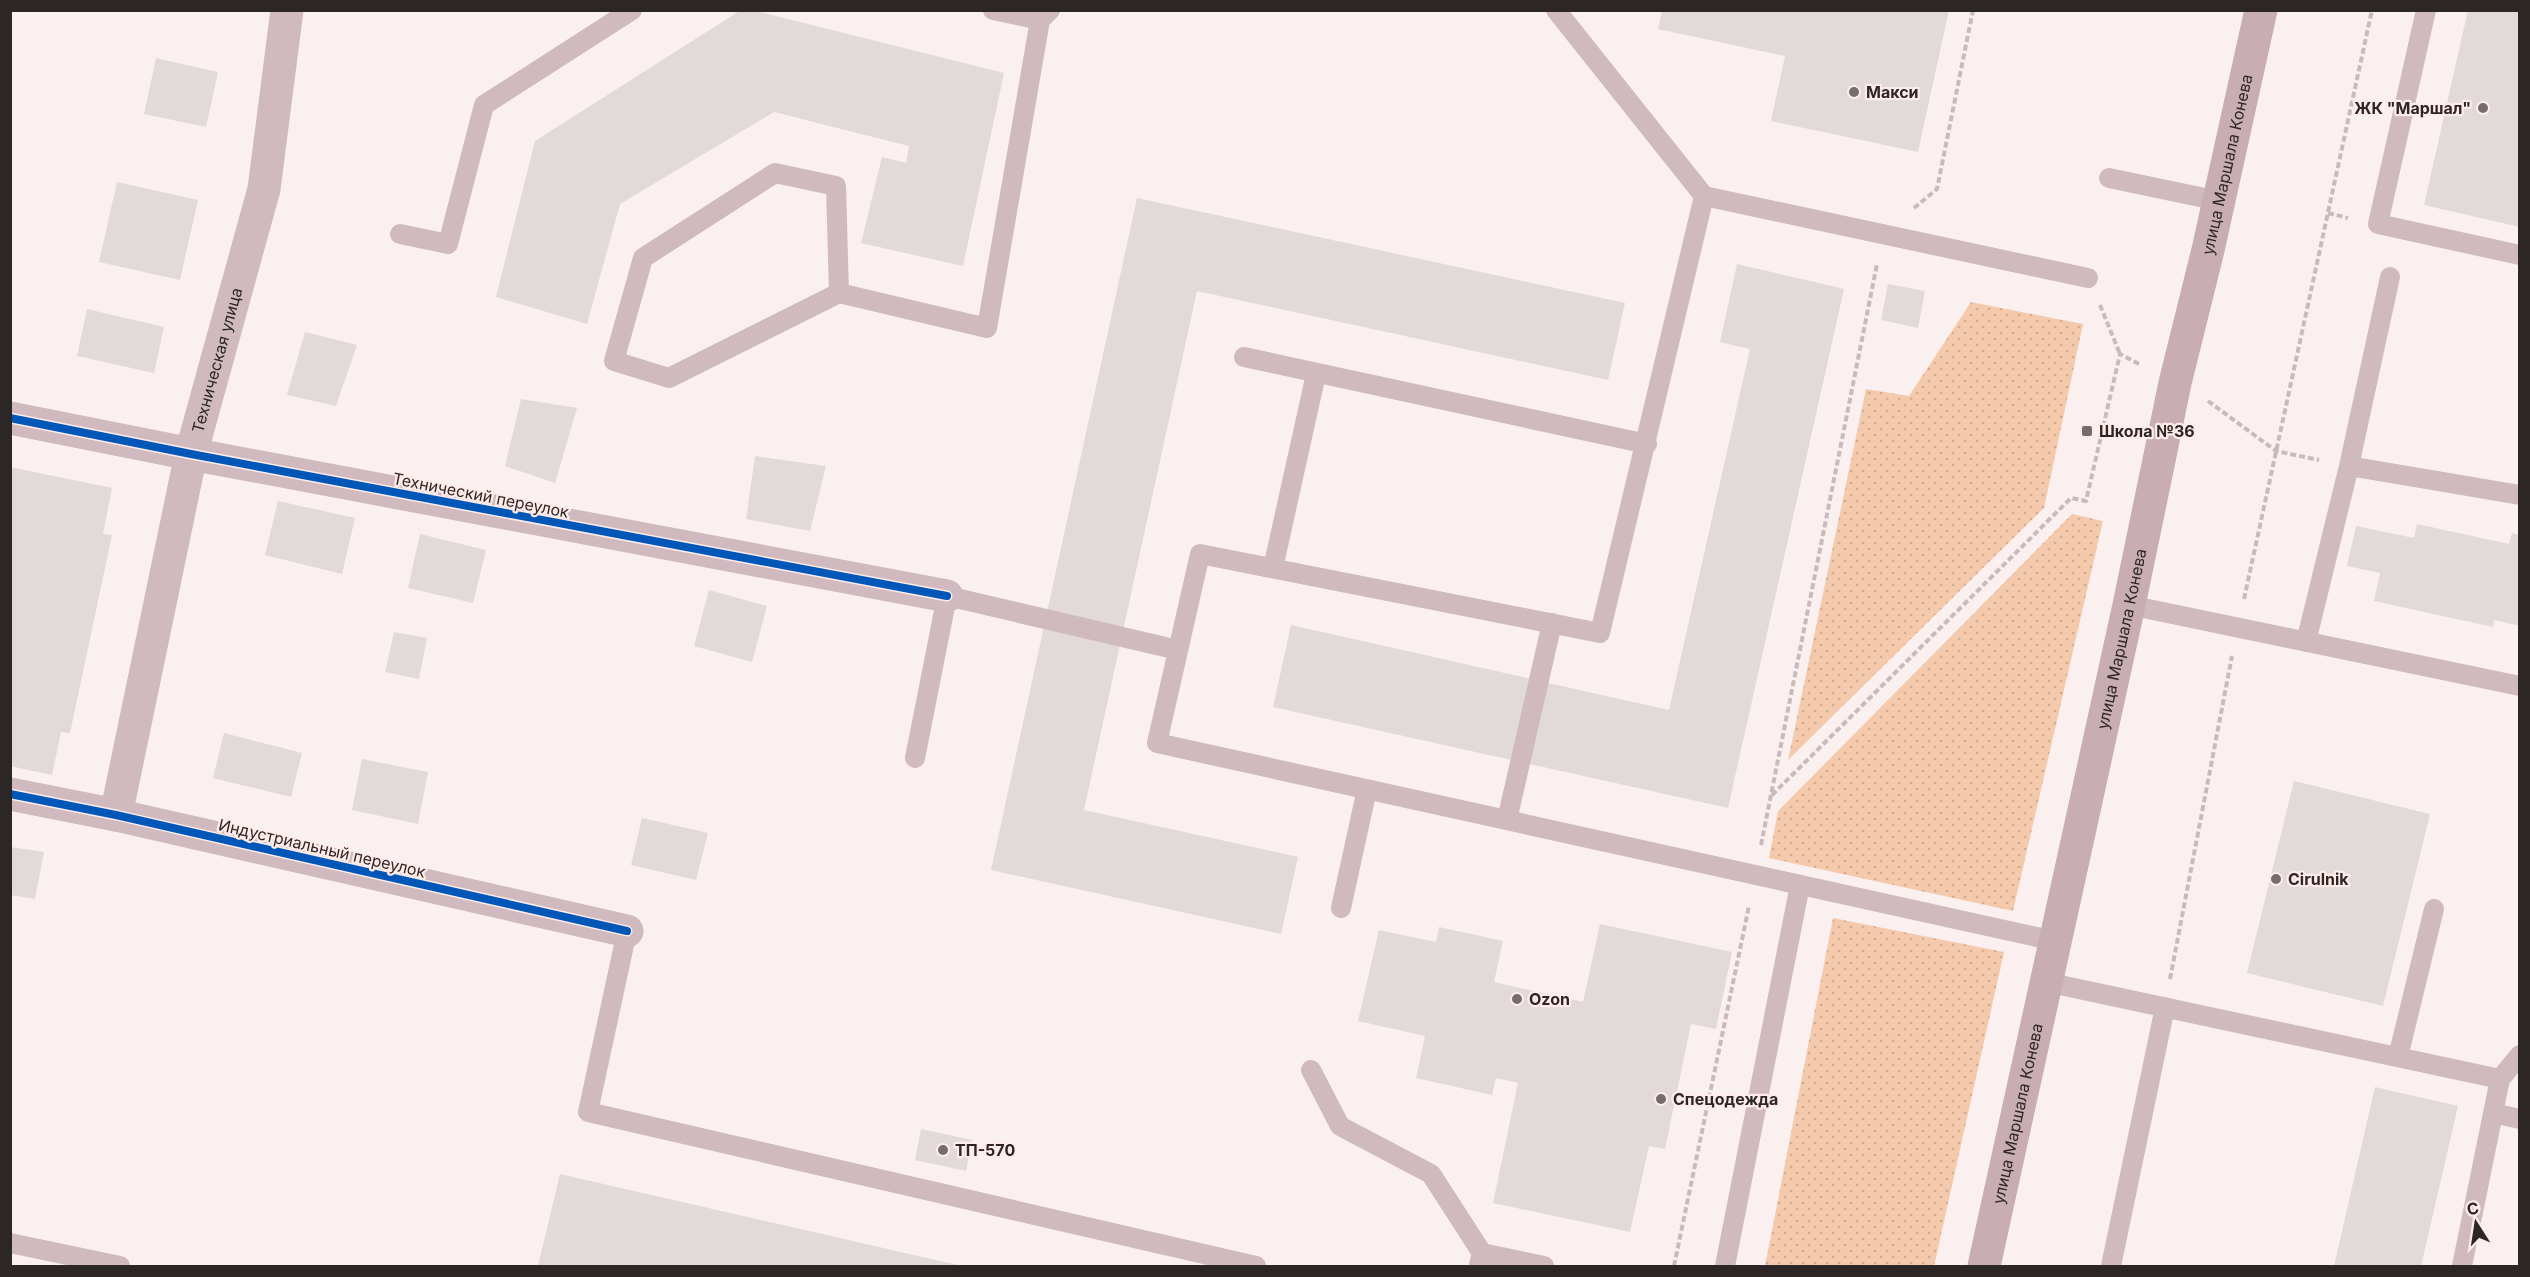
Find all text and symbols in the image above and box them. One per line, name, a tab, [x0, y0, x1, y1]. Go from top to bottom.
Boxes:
street label: улица Маршала Конева	[2197, 72, 2257, 257]
place label: Макси	[1866, 82, 1919, 102]
marker: Макси	[1847, 85, 1861, 99]
place label: ЖК "Маршал"	[2354, 98, 2471, 118]
marker: ЖК "Маршал"	[2476, 101, 2490, 115]
street label: Техническая улица	[187, 285, 246, 435]
place label: Школа №36	[2099, 421, 2195, 441]
marker: Школа №36	[2080, 424, 2094, 438]
street label: Технический переулок	[391, 468, 571, 522]
street label: улица Маршала Конева	[2092, 547, 2150, 731]
street label: Индустриальный переулок	[216, 814, 428, 882]
place label: Cirulnik	[2288, 869, 2349, 889]
marker: Cirulnik	[2269, 872, 2283, 886]
place label: Ozon	[1529, 989, 1570, 1009]
marker: Ozon	[1510, 992, 1524, 1006]
street label: улица Маршала Конева	[1988, 1021, 2047, 1206]
place label: Спецодежда	[1673, 1089, 1778, 1109]
marker: Спецодежда	[1654, 1092, 1668, 1106]
place label: ТП-570	[955, 1140, 1015, 1160]
marker: ТП-570	[936, 1143, 950, 1157]
north arrow	[2446, 1193, 2506, 1253]
text: С	[2465, 1197, 2481, 1219]

